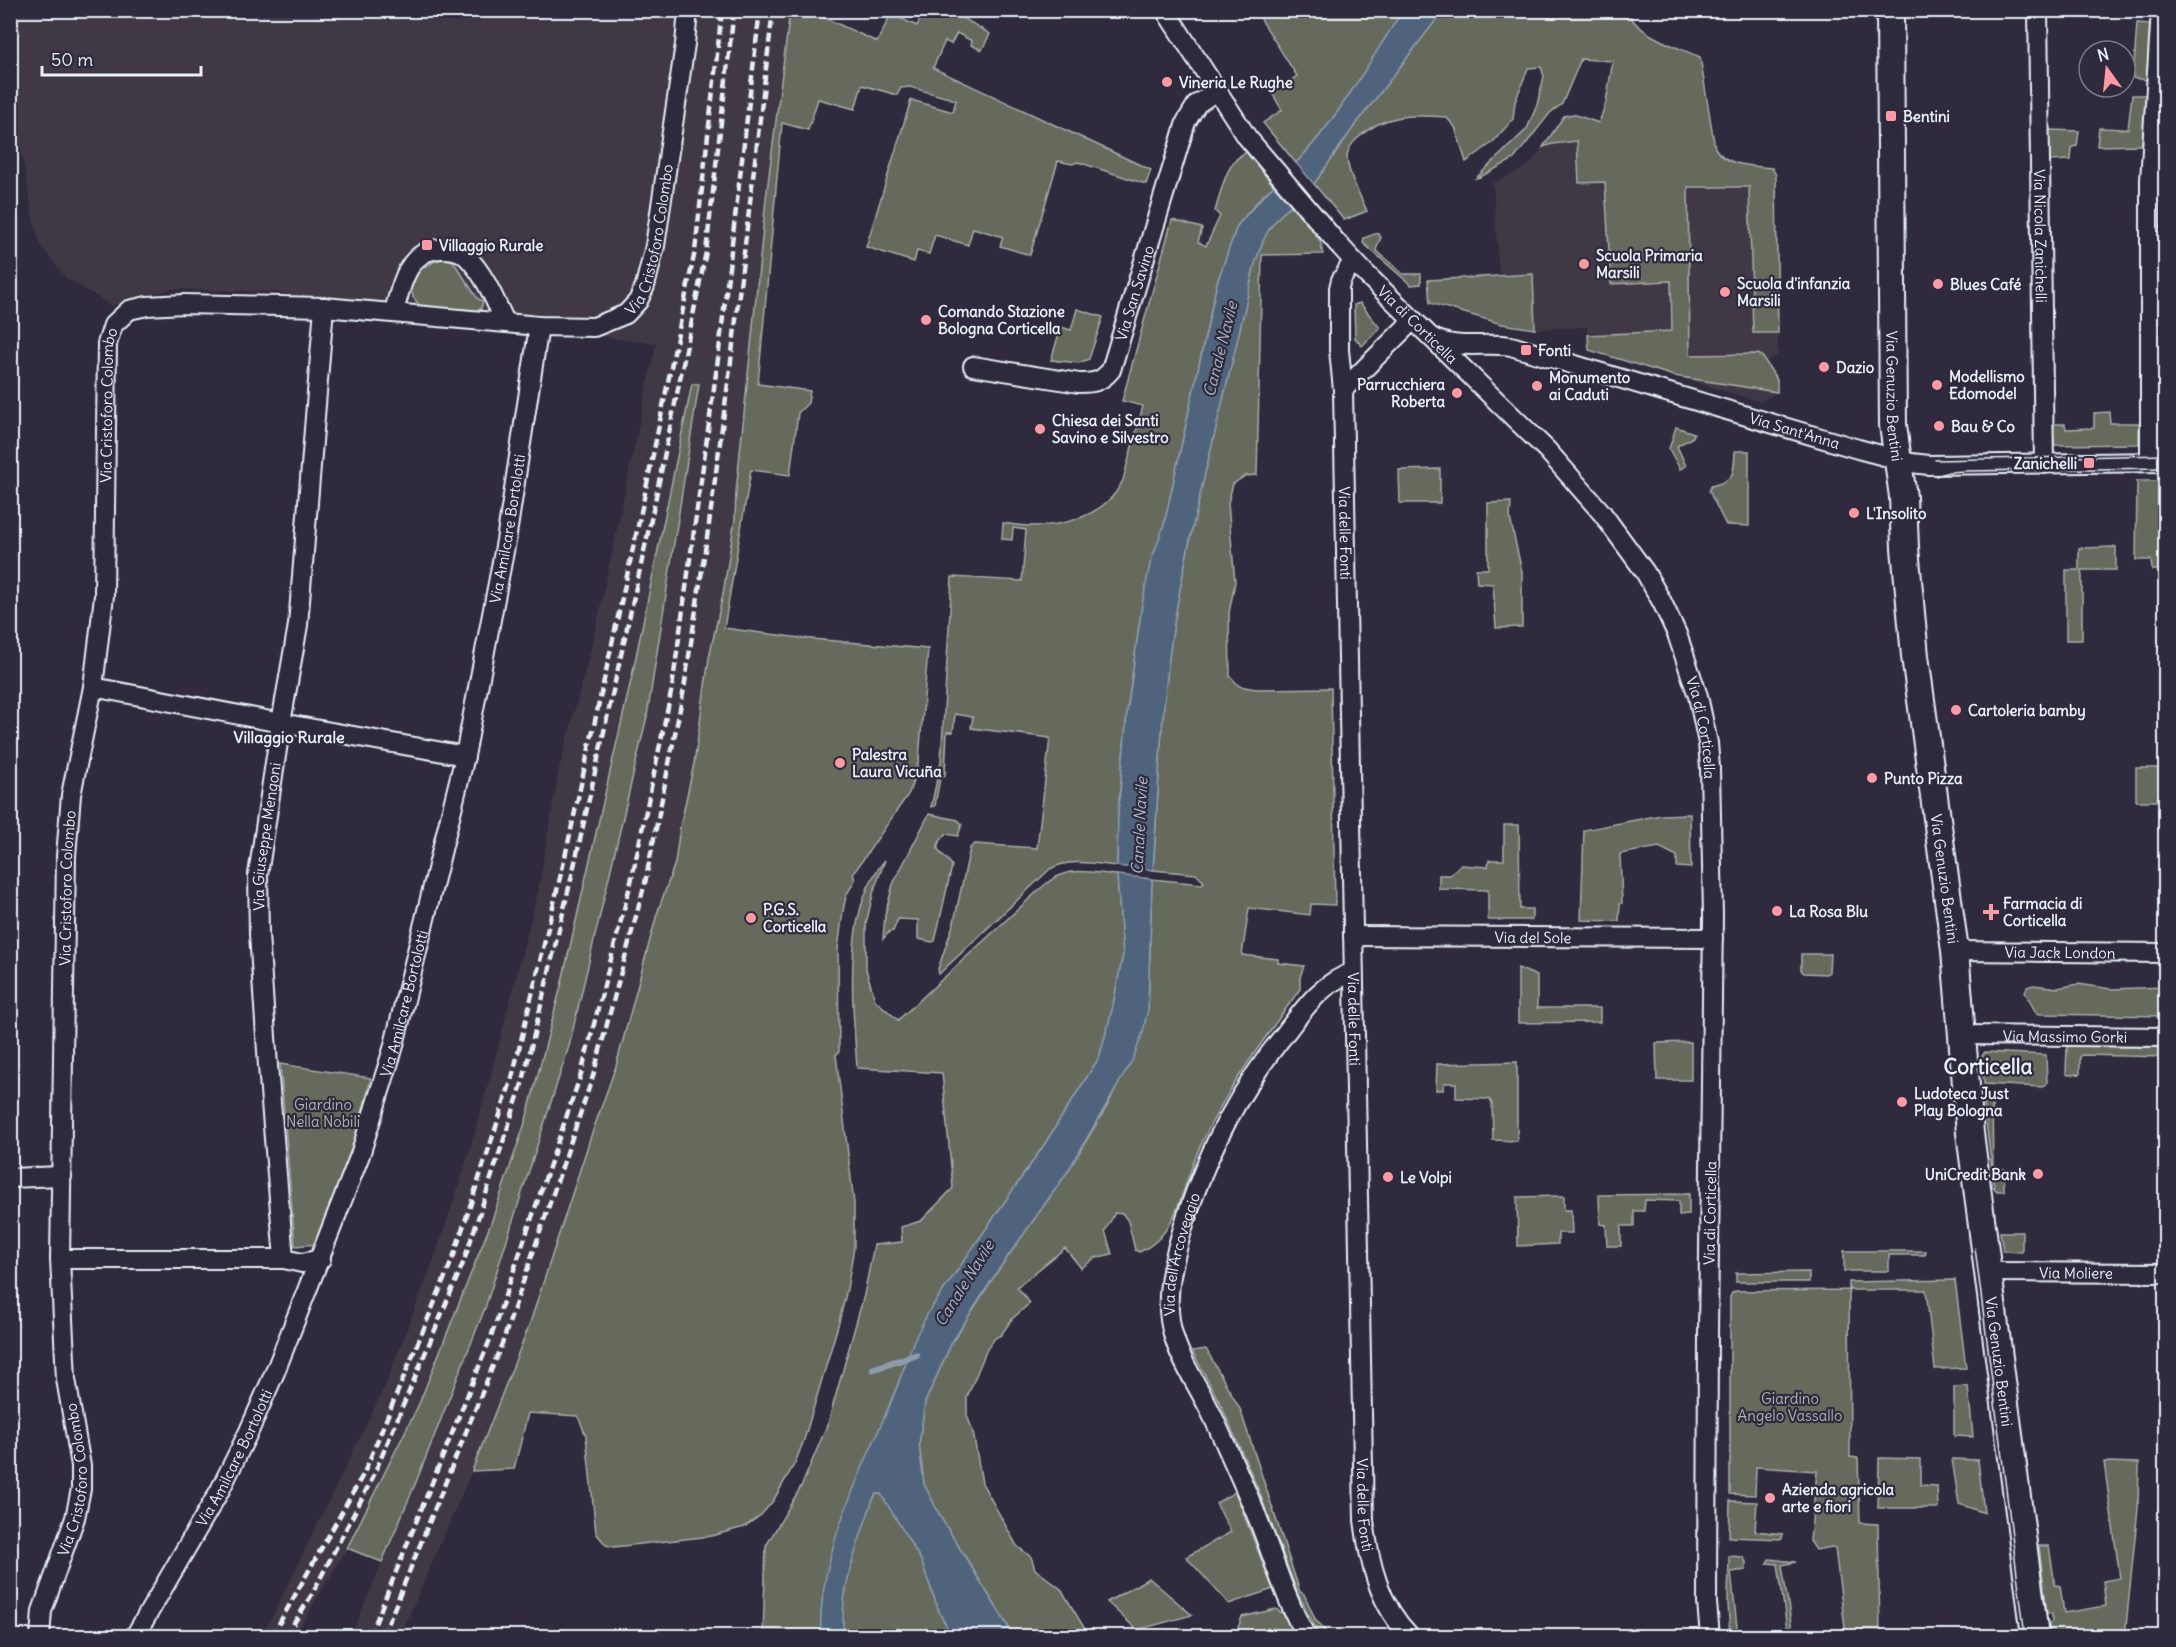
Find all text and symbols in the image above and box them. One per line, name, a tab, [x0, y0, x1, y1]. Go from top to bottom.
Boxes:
scale bar	[42, 39, 201, 77]
north arrow	[2077, 39, 2137, 99]
text: N	[2095, 43, 2111, 66]
text: 50 m	[51, 48, 93, 71]
place label: Vineria Le Rughe	[1179, 73, 1293, 93]
marker: Vineria Le Rughe	[1160, 75, 1174, 89]
place label: Bentini	[1903, 107, 1950, 126]
marker: Bentini	[1884, 109, 1898, 123]
street label: Via Cristoforo Colombo	[621, 163, 677, 319]
street label: Via Nicola Zanichelli	[2031, 169, 2051, 303]
place label: Villaggio Rurale	[439, 236, 543, 256]
marker: Villaggio Rurale	[420, 238, 434, 252]
street label: Via San Savino	[1111, 243, 1158, 343]
place label: Scuola Primaria Marsili	[1596, 246, 1703, 282]
marker: Scuola Primaria Marsili	[1577, 257, 1591, 271]
place label: Scuola d'infanzia Marsili	[1737, 274, 1851, 310]
place label: Blues Café	[1950, 275, 2021, 294]
marker: Blues Café	[1931, 277, 1945, 291]
street label: Via di Corticella	[1374, 281, 1462, 368]
marker: Scuola d'infanzia Marsili	[1718, 285, 1732, 299]
water label: Canale Navile	[1198, 298, 1242, 399]
place label: Comando Stazione Bologna Corticella	[938, 302, 1065, 339]
marker: Comando Stazione Bologna Corticella	[919, 313, 933, 327]
street label: Via Cristoforo Colombo	[96, 325, 121, 483]
street label: Via Genuzio Bentini	[1883, 331, 1907, 462]
place label: Fonti	[1538, 341, 1571, 360]
marker: Fonti	[1519, 343, 1533, 357]
place label: Dazio	[1836, 358, 1875, 377]
marker: Dazio	[1817, 360, 1831, 374]
place label: Modellismo Edomodel	[1949, 367, 2025, 403]
place label: Monumento ai Caduti	[1549, 368, 1631, 404]
place label: Parrucchiera Roberta	[1357, 375, 1445, 411]
marker: Modellismo Edomodel	[1930, 378, 1944, 392]
marker: Monumento ai Caduti	[1530, 379, 1544, 393]
marker: Parrucchiera Roberta	[1450, 386, 1464, 400]
street label: Via Sant'Anna	[1747, 408, 1843, 453]
place label: Chiesa dei Santi Savino e Silvestro	[1052, 411, 1169, 447]
place label: Bau & Co	[1951, 417, 2015, 436]
marker: Bau & Co	[1932, 419, 1946, 433]
marker: Chiesa dei Santi Savino e Silvestro	[1033, 422, 1047, 436]
street label: Via Amilcare Bortolotti	[485, 453, 529, 605]
place label: Zanichelli	[2014, 454, 2077, 473]
marker: Zanichelli	[2082, 456, 2096, 470]
street label: Via delle Fonti	[1335, 486, 1356, 580]
place label: L'Insolito	[1866, 504, 1927, 523]
marker: L'Insolito	[1847, 506, 1861, 520]
street label: Via di Corticella	[1683, 674, 1720, 780]
place label: Cartoleria bamby	[1968, 701, 2086, 721]
marker: Cartoleria bamby	[1949, 703, 1963, 717]
district label: Villaggio Rurale	[233, 727, 345, 748]
place label: Palestra Laura Vicuña	[852, 745, 942, 781]
marker: Palestra Laura Vicuña	[833, 756, 847, 770]
street label: Via Giuseppe Mengoni	[248, 761, 284, 911]
place label: Punto Pizza	[1884, 769, 1963, 788]
marker: Punto Pizza	[1865, 771, 1879, 785]
water label: Canale Navile	[1126, 775, 1152, 875]
street label: Via Cristoforo Colombo	[55, 809, 79, 966]
street label: Via Genuzio Bentini	[1927, 813, 1963, 945]
place label: Farmacia di Corticella	[2003, 894, 2082, 930]
place label: P.G.S. Corticella	[763, 900, 827, 936]
place label: La Rosa Blu	[1789, 902, 1868, 921]
marker: La Rosa Blu	[1770, 904, 1784, 918]
marker: Farmacia di Corticella	[1984, 905, 1998, 919]
marker: P.G.S. Corticella	[744, 911, 758, 925]
street label: Via del Sole	[1494, 927, 1572, 947]
street label: Via Amilcare Bortolotti	[375, 928, 431, 1079]
street label: Via Jack London	[2004, 942, 2116, 962]
street label: Via delle Fonti	[1344, 972, 1365, 1066]
street label: Via Massimo Gorki	[2003, 1026, 2127, 1046]
district label: Corticella	[1944, 1053, 2032, 1080]
place label: Ludoteca Just Play Bologna	[1914, 1084, 2010, 1121]
park label: Giardino Nella Nobili	[286, 1095, 360, 1131]
marker: Ludoteca Just Play Bologna	[1895, 1095, 1909, 1109]
street label: Via di Corticella	[1700, 1160, 1720, 1265]
place label: UniCredit Bank	[1925, 1165, 2026, 1184]
marker: UniCredit Bank	[2031, 1167, 2045, 1181]
place label: Le Volpi	[1400, 1168, 1452, 1188]
marker: Le Volpi	[1381, 1170, 1395, 1184]
street label: Via dell'Arcoveggio	[1159, 1190, 1204, 1317]
water label: Canale Navile	[930, 1235, 999, 1330]
street label: Via Moliere	[2039, 1263, 2113, 1282]
street label: Via Genuzio Bentini	[1982, 1296, 2017, 1428]
street label: Via Amilcare Bortolotti	[191, 1386, 276, 1530]
park label: Giardino Angelo Vassallo	[1738, 1389, 1842, 1425]
street label: Via Cristoforo Colombo	[53, 1402, 91, 1558]
street label: Via delle Fonti	[1353, 1458, 1378, 1553]
place label: Azienda agricola arte e fiori	[1782, 1480, 1895, 1516]
marker: Azienda agricola arte e fiori	[1763, 1491, 1777, 1505]

